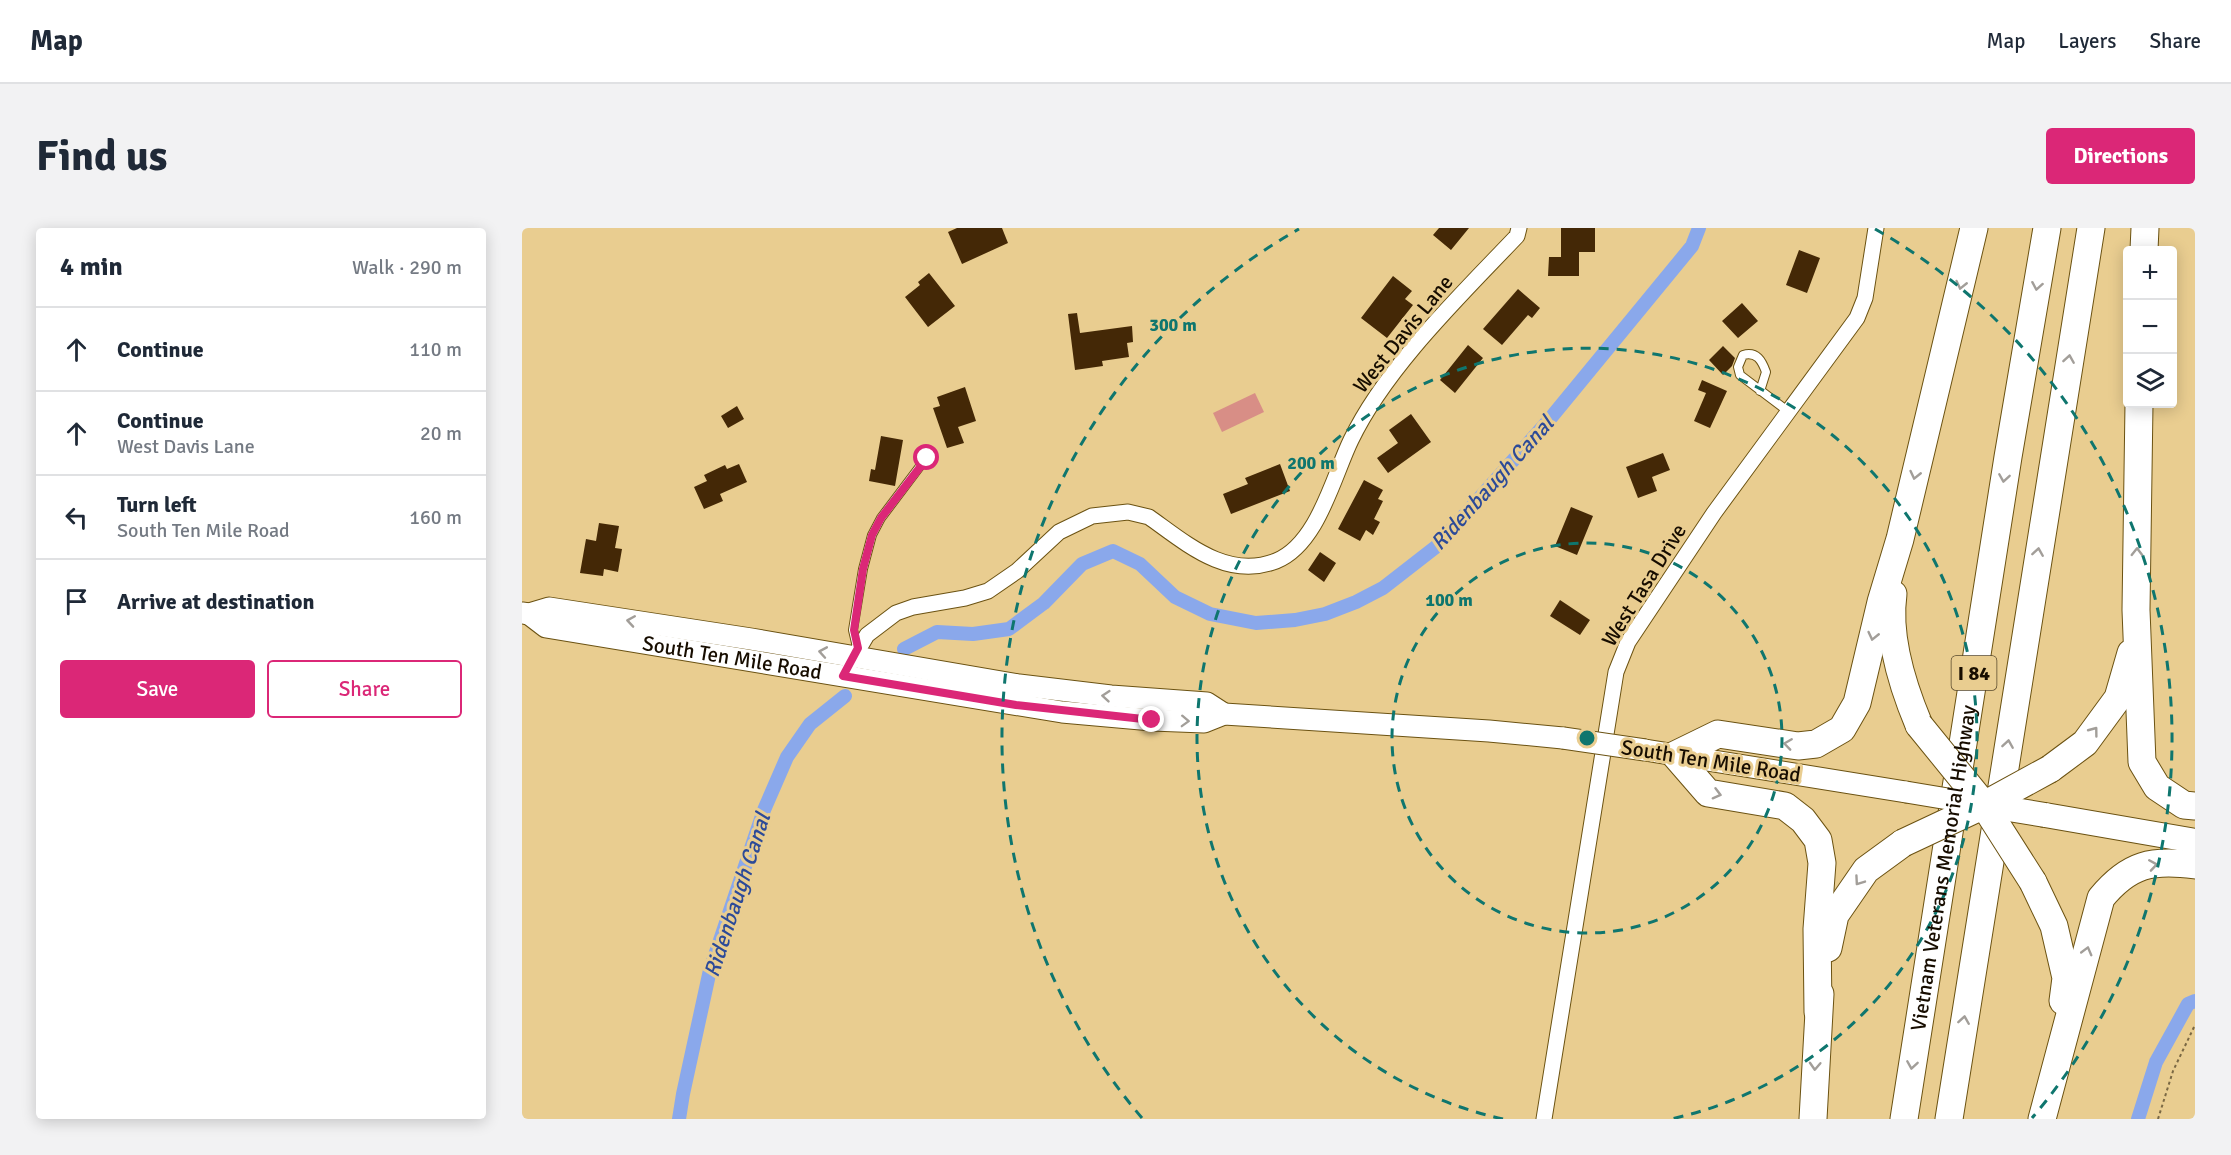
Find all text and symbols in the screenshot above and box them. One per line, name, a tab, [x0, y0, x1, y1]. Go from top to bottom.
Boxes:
text: Map	[30, 24, 83, 58]
text: Map	[1987, 28, 2025, 54]
text: Layers	[2058, 28, 2116, 54]
text: Share	[2149, 28, 2201, 54]
button: Directions	[2046, 128, 2195, 184]
text: Find us	[36, 131, 167, 182]
map controls	[2123, 246, 2177, 408]
button: +	[2123, 246, 2177, 300]
text: 4 min	[60, 251, 123, 283]
text: Walk · 290 m	[352, 255, 462, 280]
street label: West Davis Lane	[1347, 270, 1459, 398]
one-way arrow	[1955, 280, 1968, 290]
one-way arrow	[2031, 280, 2044, 290]
button: −	[2123, 300, 2177, 354]
text: 300 m	[1149, 314, 1197, 336]
icon: ahead	[60, 333, 93, 366]
text: Continue	[117, 336, 204, 363]
text: 110 m	[409, 337, 462, 362]
one-way arrow	[2063, 354, 2075, 364]
button: layers	[2123, 354, 2177, 408]
text: Continue	[117, 407, 204, 434]
water label: Ridenbaugh Canal	[1425, 409, 1560, 556]
icon: ahead	[60, 417, 93, 450]
text: 20 m	[420, 421, 462, 446]
text: West Davis Lane	[117, 434, 255, 459]
route start	[913, 444, 939, 470]
text: 200 m	[1287, 452, 1335, 474]
one-way arrow	[1910, 469, 1923, 479]
one-way arrow	[1999, 473, 2011, 483]
text: Turn left	[117, 491, 197, 518]
icon: left	[60, 501, 93, 534]
text: 160 m	[409, 505, 462, 530]
text: South Ten Mile Road	[117, 518, 290, 543]
street label: West Tasa Drive	[1596, 519, 1692, 651]
one-way arrow	[2032, 547, 2044, 556]
one-way arrow	[2130, 547, 2143, 556]
icon: arrive	[60, 585, 93, 618]
text: Arrive at destination	[117, 588, 314, 615]
text: 100 m	[1425, 589, 1473, 611]
one-way arrow	[626, 615, 636, 627]
street label: South Ten Mile Road	[640, 630, 824, 685]
one-way arrow	[1867, 631, 1880, 641]
one-way arrow	[819, 646, 829, 659]
road number: I 84	[1952, 656, 1996, 690]
button: Save	[60, 660, 255, 718]
button: Share	[267, 660, 462, 718]
one-way arrow	[1102, 690, 1111, 703]
street label: Vietnam Veterans Memorial Highway	[1905, 703, 1982, 1033]
route end	[1138, 706, 1164, 732]
one-way arrow	[1181, 715, 1190, 727]
one-way arrow	[2086, 726, 2097, 737]
centre of rings	[1577, 728, 1597, 748]
street label: South Ten Mile Road	[1619, 734, 1803, 788]
one-way arrow	[1783, 738, 1793, 751]
one-way arrow	[2001, 739, 2013, 749]
one-way arrow	[1711, 786, 1721, 799]
water label: Ridenbaugh Canal	[698, 808, 777, 980]
one-way arrow	[2148, 859, 2158, 871]
one-way arrow	[1855, 874, 1866, 885]
one-way arrow	[2080, 946, 2092, 957]
one-way arrow	[1957, 1015, 1970, 1025]
one-way arrow	[1907, 1060, 1919, 1069]
one-way arrow	[1809, 1062, 1822, 1071]

